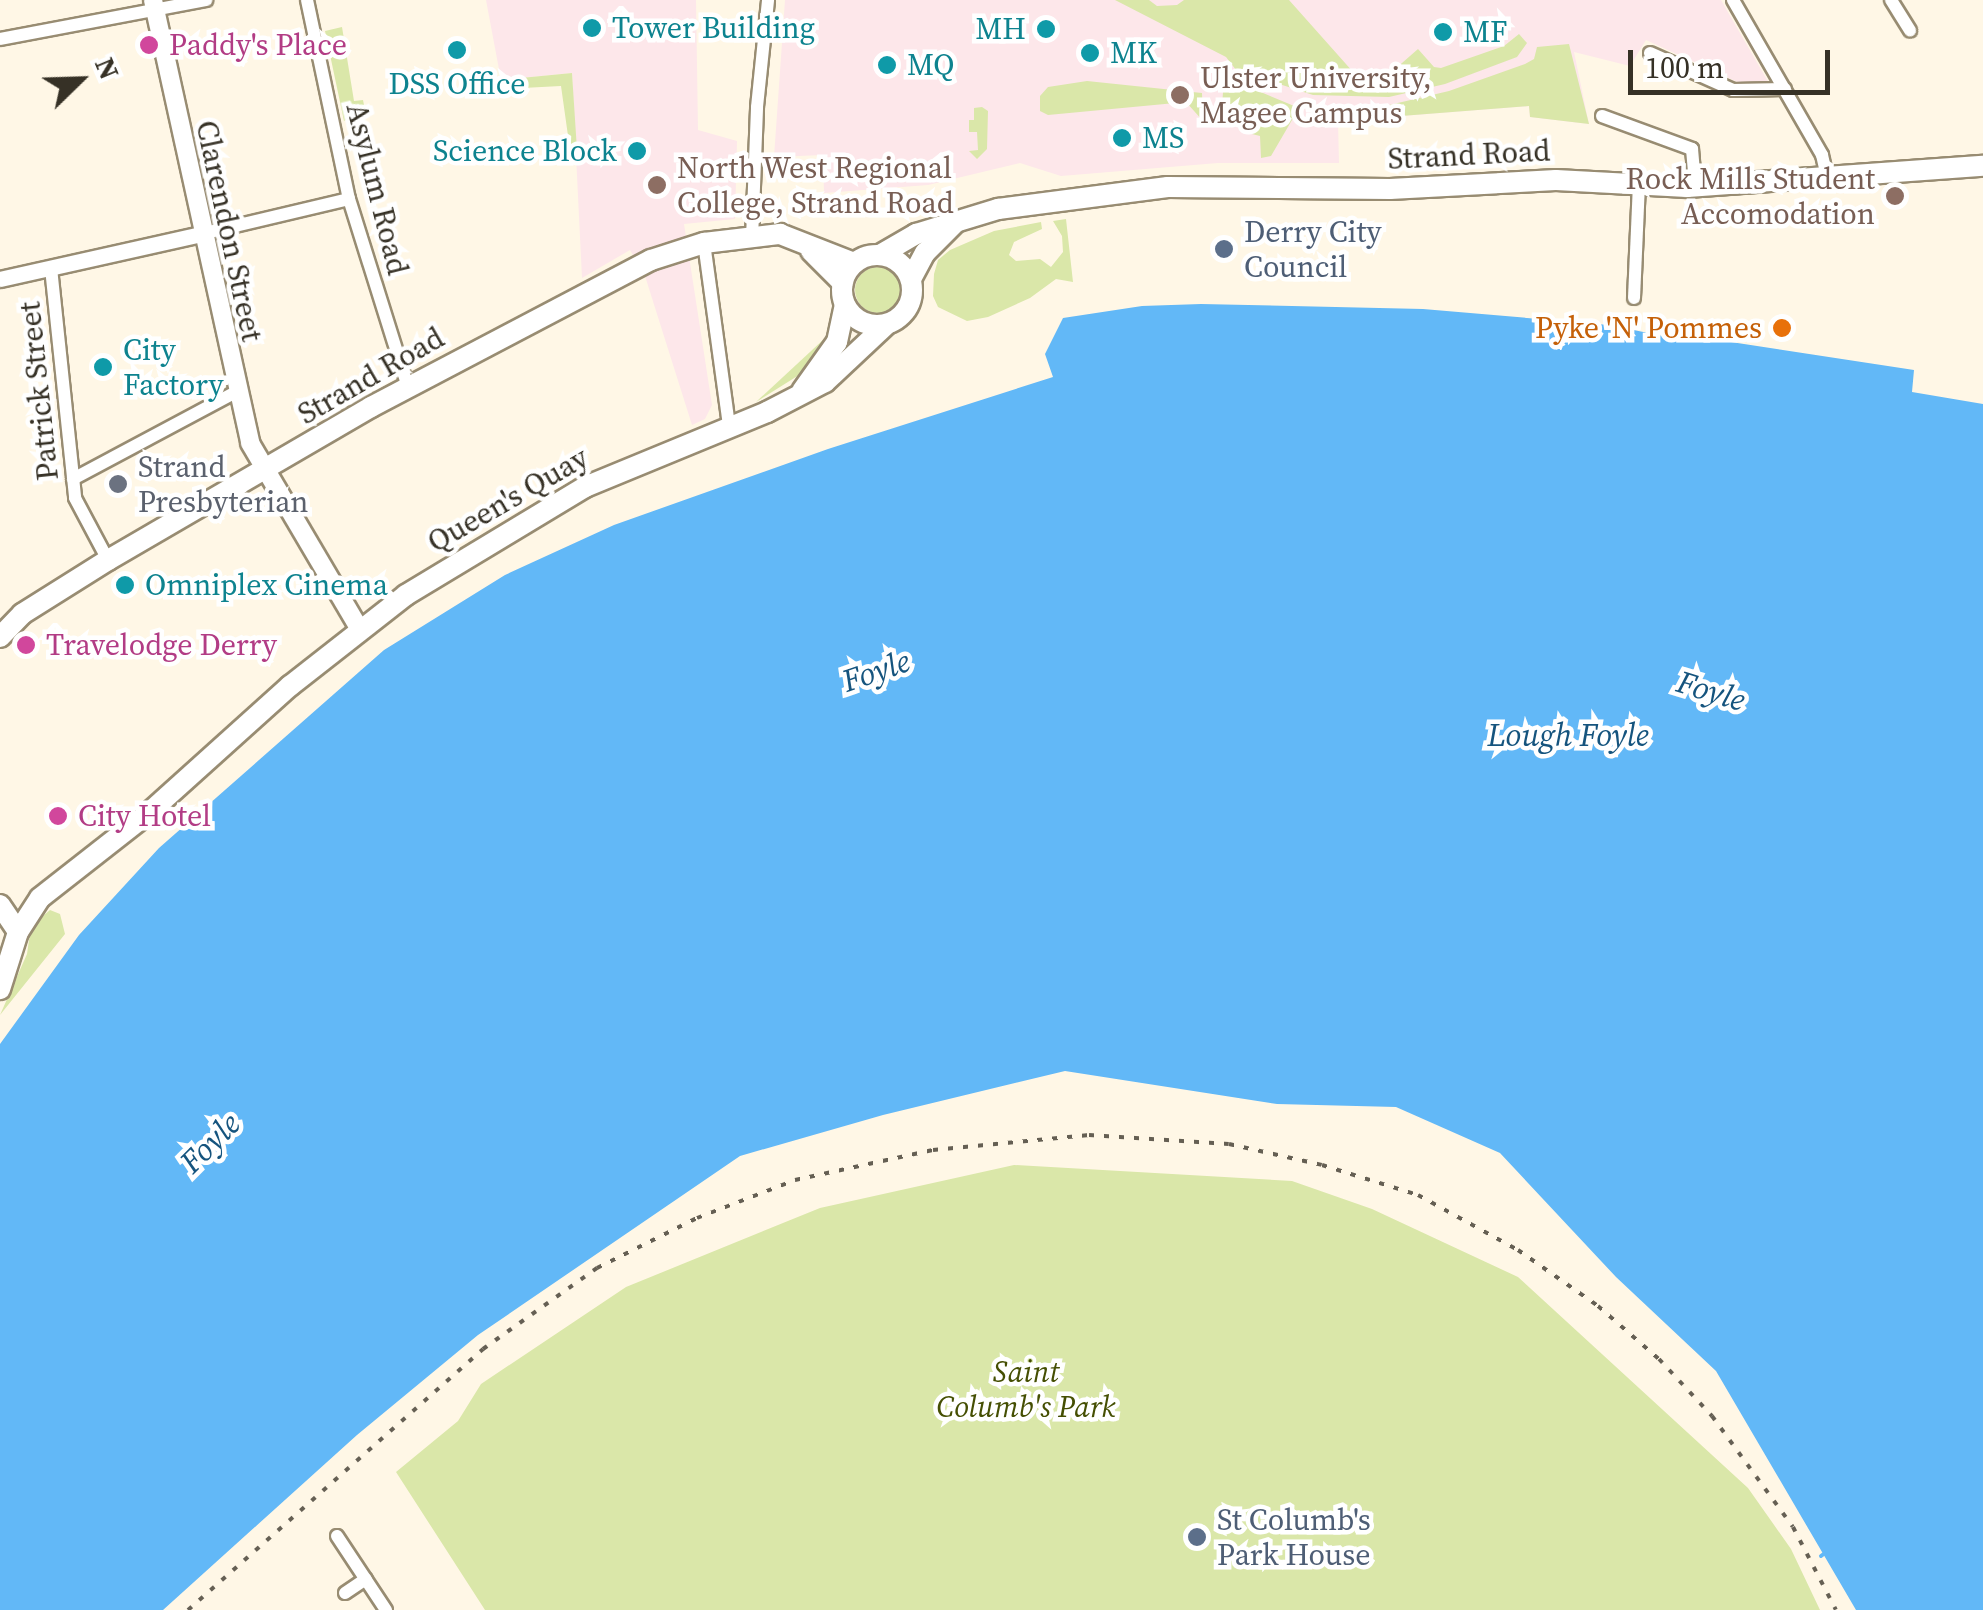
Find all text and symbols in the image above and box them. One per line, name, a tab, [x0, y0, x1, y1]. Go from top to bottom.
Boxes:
place label: Tower Building	[612, 10, 815, 46]
place label: MH	[975, 11, 1026, 47]
place label: MF	[1463, 14, 1507, 50]
marker: Tower Building	[581, 17, 603, 39]
marker: MH	[1035, 18, 1057, 40]
marker: MF	[1432, 21, 1454, 43]
place label: Paddy's Place	[169, 27, 347, 63]
north arrow	[30, 30, 130, 130]
scale bar	[1633, 30, 1836, 92]
marker: Paddy's Place	[138, 34, 160, 56]
place label: MK	[1110, 35, 1157, 71]
marker: DSS Office	[446, 39, 468, 61]
marker: MK	[1079, 42, 1101, 64]
place label: MQ	[907, 47, 955, 83]
text: 100 m	[1645, 47, 1724, 88]
text: N	[86, 51, 129, 85]
marker: MQ	[876, 54, 898, 76]
place label: Ulster University, Magee Campus	[1200, 60, 1432, 130]
place label: DSS Office	[388, 66, 526, 102]
marker: Ulster University, Magee Campus	[1169, 84, 1191, 106]
street label: Asylum Road	[338, 99, 416, 279]
street label: Clarendon Street	[188, 117, 270, 345]
place label: MS	[1142, 120, 1184, 156]
marker: MS	[1111, 127, 1133, 149]
place label: Science Block	[433, 133, 617, 169]
street label: Strand Road	[1387, 133, 1551, 177]
marker: Science Block	[626, 140, 648, 162]
place label: North West Regional College, Strand Road	[677, 150, 954, 220]
place label: Rock Mills Student Accomodation	[1626, 161, 1875, 232]
marker: North West Regional College, Strand Road	[646, 174, 668, 196]
marker: Rock Mills Student Accomodation	[1884, 185, 1906, 207]
place label: Derry City Council	[1244, 214, 1382, 284]
marker: Derry City Council	[1213, 238, 1235, 260]
street label: Patrick Street	[12, 300, 66, 482]
place label: Pyke 'N' Pommes	[1535, 310, 1762, 346]
marker: Pyke 'N' Pommes	[1771, 317, 1793, 339]
street label: Strand Road	[292, 320, 450, 432]
place label: City Factory	[123, 332, 224, 402]
marker: City Factory	[92, 356, 114, 378]
street label: Queen's Quay	[421, 440, 595, 560]
place label: Strand Presbyterian	[138, 449, 308, 520]
marker: Strand Presbyterian	[107, 473, 129, 495]
place label: Omniplex Cinema	[145, 567, 388, 603]
marker: Omniplex Cinema	[114, 574, 136, 596]
place label: Travelodge Derry	[46, 627, 277, 663]
marker: Travelodge Derry	[15, 634, 37, 656]
water label: Foyle	[837, 642, 915, 700]
water label: Foyle	[1672, 663, 1750, 719]
water label: Lough Foyle	[1487, 716, 1649, 754]
place label: City Hotel	[78, 798, 211, 834]
marker: City Hotel	[47, 805, 69, 827]
water label: Foyle	[172, 1105, 248, 1181]
park label: Saint Columb's Park	[937, 1354, 1115, 1424]
place label: St Columb's Park House	[1217, 1502, 1371, 1572]
marker: St Columb's Park House	[1186, 1526, 1208, 1548]

